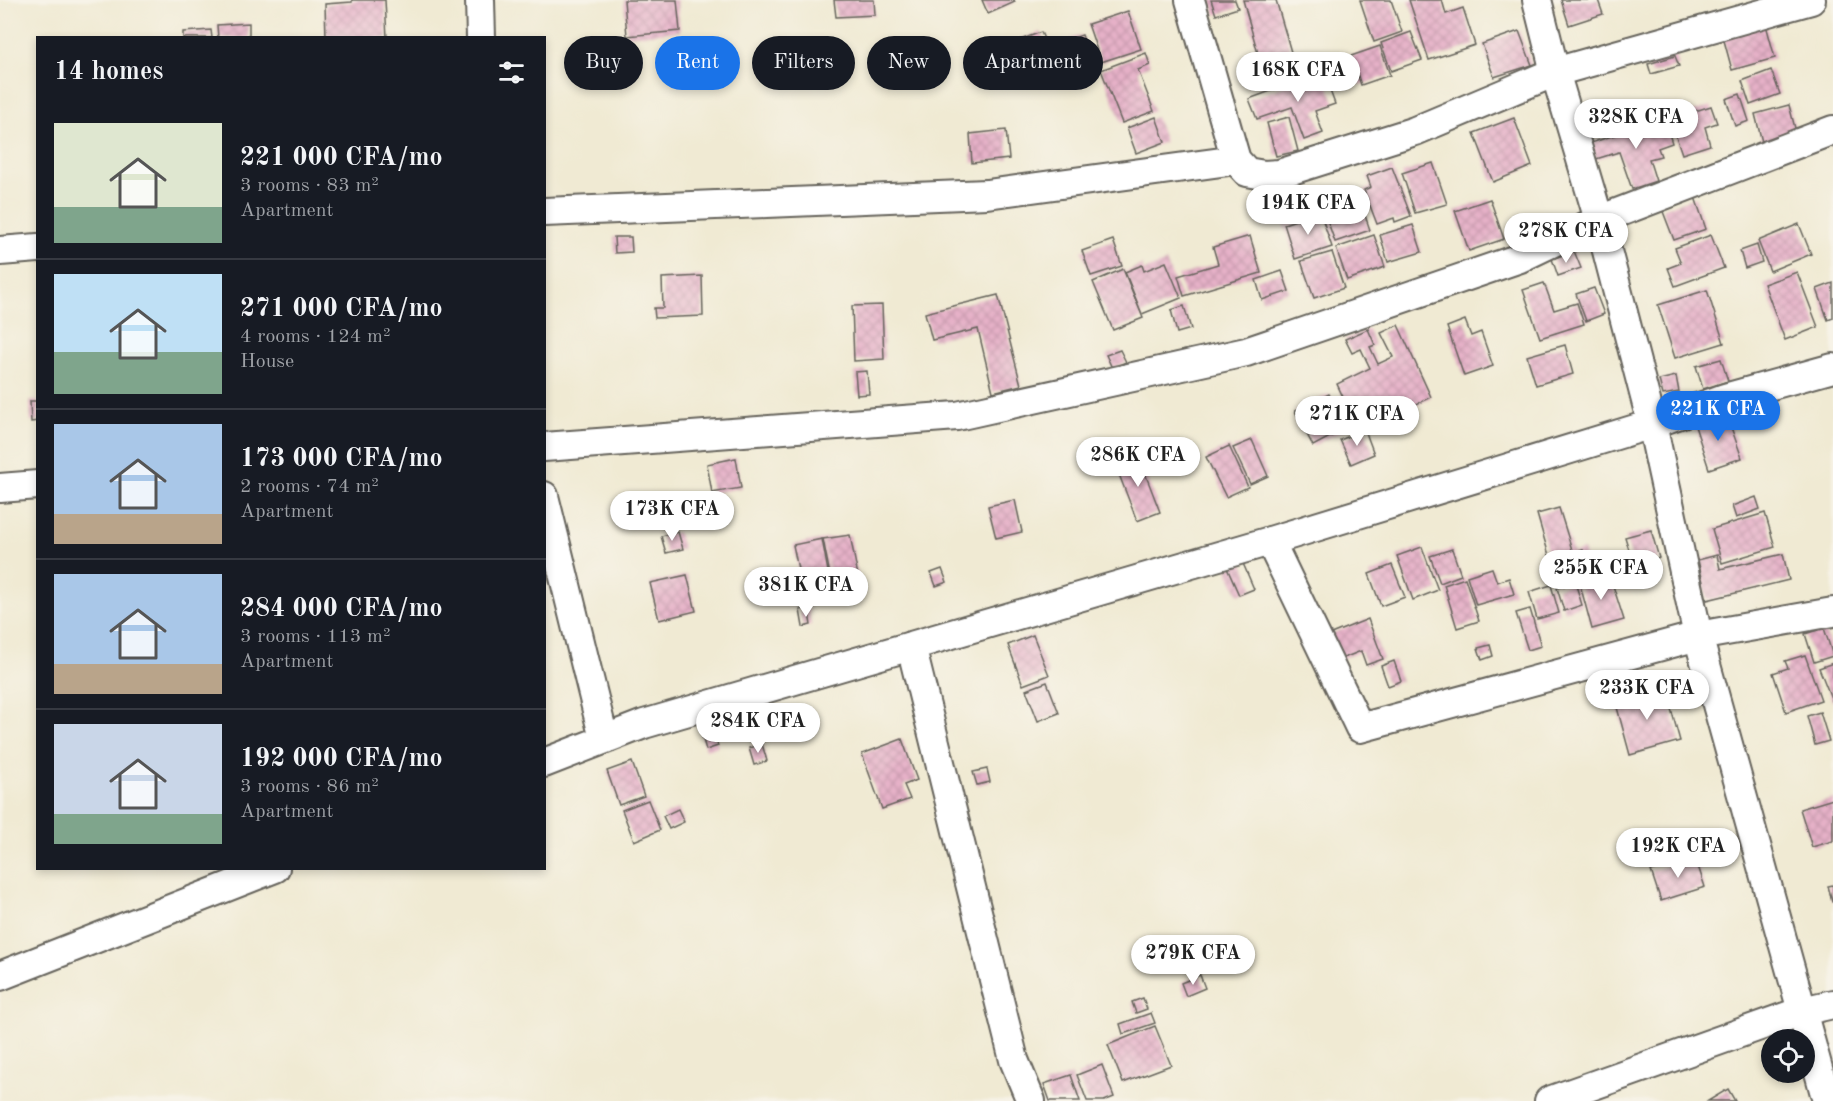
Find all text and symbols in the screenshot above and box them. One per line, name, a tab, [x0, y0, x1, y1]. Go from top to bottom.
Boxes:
chip: Buy	[564, 36, 643, 90]
chip: Rent	[655, 36, 740, 90]
chip: Filters	[752, 36, 855, 90]
chip: New	[867, 36, 951, 90]
chip: Apartment	[963, 36, 1103, 90]
pin: 168K CFA	[1236, 52, 1360, 103]
icon: filters	[495, 56, 528, 89]
text: 14 homes	[54, 59, 163, 85]
text: 168K CFA	[1250, 61, 1346, 81]
pin: 328K CFA	[1574, 99, 1698, 150]
text: 328K CFA	[1588, 108, 1684, 128]
text: 221 000 CFA/mo	[240, 145, 443, 171]
icon: home	[102, 147, 174, 219]
text: 3 rooms · 83 m²	[240, 176, 379, 196]
pin: 194K CFA	[1246, 185, 1370, 236]
text: 194K CFA	[1260, 194, 1356, 214]
text: Apartment	[240, 201, 334, 221]
pin: 278K CFA	[1504, 213, 1628, 264]
text: 278K CFA	[1518, 222, 1614, 242]
text: 271 000 CFA/mo	[240, 296, 443, 322]
icon: home	[102, 298, 174, 370]
text: 4 rooms · 124 m²	[240, 327, 390, 347]
text: House	[240, 352, 294, 372]
pin: 221K CFA	[1656, 391, 1780, 442]
pin: 271K CFA	[1295, 396, 1419, 447]
text: 221K CFA	[1670, 400, 1766, 420]
text: 271K CFA	[1309, 405, 1405, 425]
pin: 286K CFA	[1076, 437, 1200, 488]
text: 173 000 CFA/mo	[240, 446, 443, 472]
text: 286K CFA	[1090, 446, 1186, 466]
icon: home	[102, 448, 174, 520]
text: 2 rooms · 74 m²	[240, 477, 379, 497]
pin: 173K CFA	[610, 491, 734, 542]
text: 173K CFA	[624, 500, 720, 520]
text: Apartment	[240, 502, 334, 522]
pin: 255K CFA	[1539, 550, 1663, 601]
text: 255K CFA	[1553, 559, 1649, 579]
pin: 381K CFA	[744, 567, 868, 618]
text: 381K CFA	[758, 576, 854, 596]
text: 284 000 CFA/mo	[240, 596, 443, 622]
icon: home	[102, 598, 174, 670]
text: 3 rooms · 113 m²	[240, 627, 390, 647]
text: Apartment	[240, 652, 334, 672]
pin: 233K CFA	[1585, 670, 1709, 721]
text: 233K CFA	[1599, 679, 1695, 699]
pin: 284K CFA	[696, 703, 820, 754]
text: 284K CFA	[710, 712, 806, 732]
text: 192 000 CFA/mo	[240, 746, 443, 772]
icon: home	[102, 748, 174, 820]
text: 3 rooms · 86 m²	[240, 777, 379, 797]
text: Apartment	[240, 802, 334, 822]
pin: 192K CFA	[1616, 828, 1740, 879]
text: 192K CFA	[1630, 837, 1726, 857]
pin: 279K CFA	[1131, 935, 1255, 986]
text: 279K CFA	[1145, 944, 1241, 964]
map controls	[1761, 1029, 1815, 1083]
button: locate	[1761, 1029, 1815, 1083]

